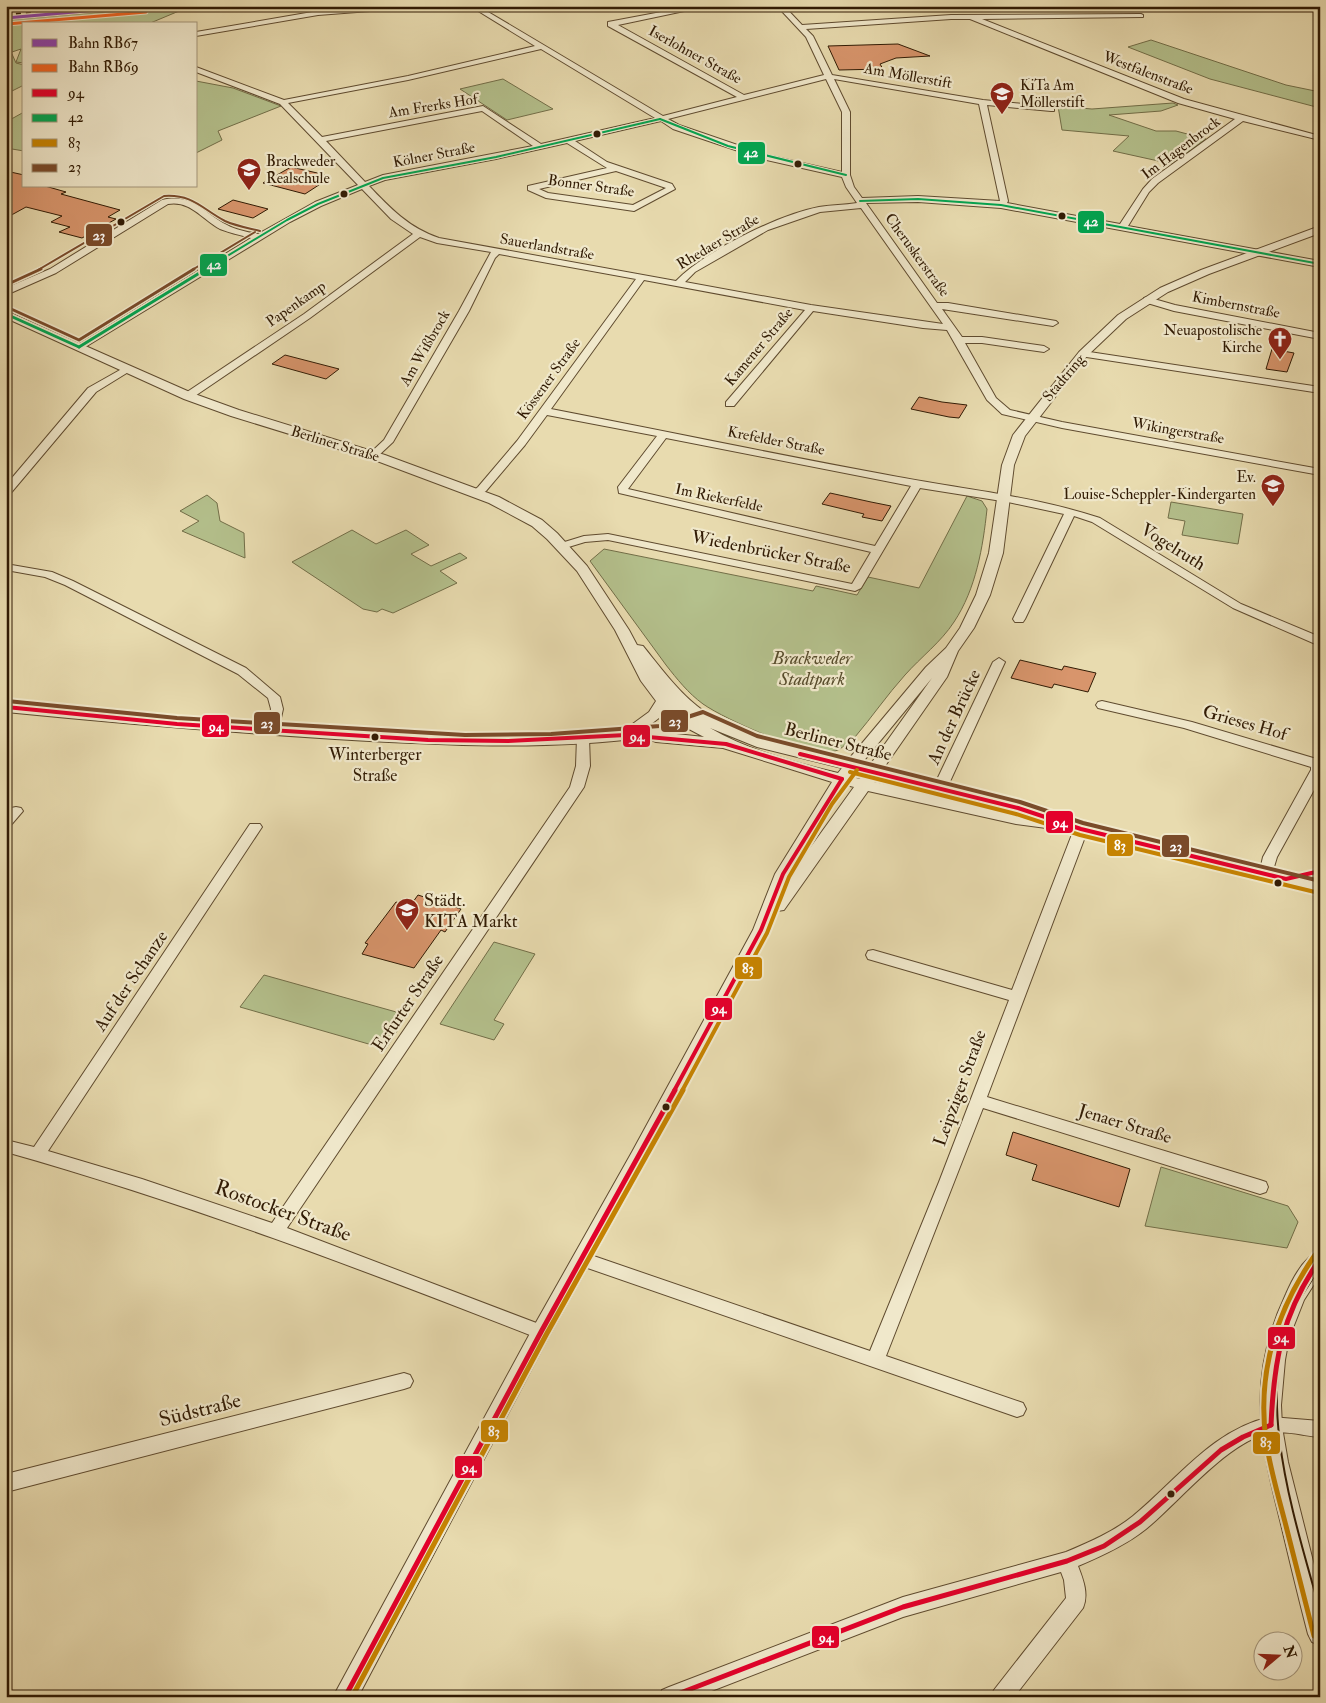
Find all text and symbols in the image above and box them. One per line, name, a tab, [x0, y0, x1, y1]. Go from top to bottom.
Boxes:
legend	[22, 22, 198, 188]
street label: Iserlohner Straße	[645, 22, 745, 88]
text: Bahn RB67	[68, 34, 138, 53]
street label: Westfalenstraße	[1099, 47, 1196, 99]
text: Bahn RB69	[68, 58, 139, 77]
street label: Am Möllerstift	[862, 59, 954, 93]
place label: KiTa Am Möllerstift	[1020, 76, 1085, 112]
school or university icon: KiTa Am Möllerstift	[989, 81, 1015, 115]
text: 94	[67, 84, 85, 103]
street label: Am Frerks Hof	[386, 89, 481, 123]
text: 42	[68, 108, 84, 127]
street label: Im Hagenbrock	[1138, 112, 1224, 184]
unlabelled marker	[592, 129, 602, 139]
text: 83	[68, 134, 81, 153]
street label: Kölner Straße	[391, 138, 477, 172]
line badge: 42	[737, 141, 766, 165]
text: 42	[743, 144, 758, 161]
place label: Brackweder Realschule	[266, 152, 336, 188]
school or university icon: Brackweder Realschule	[236, 157, 262, 191]
text: 23	[68, 158, 81, 177]
unlabelled marker	[793, 159, 803, 169]
street label: Bonner Straße	[547, 171, 635, 201]
unlabelled marker	[339, 189, 349, 199]
street label: Rhedaer Straße	[673, 210, 763, 274]
street label: Cheruskerstraße	[880, 210, 954, 300]
line badge: 42	[1077, 210, 1105, 234]
unlabelled marker	[1057, 211, 1067, 221]
text: 42	[1083, 213, 1098, 230]
unlabelled marker	[116, 217, 126, 227]
line badge: 23	[85, 223, 113, 247]
text: 23	[93, 227, 105, 244]
street label: Sauerlandstraße	[498, 229, 596, 265]
line badge: 42	[199, 253, 228, 277]
text: 42	[206, 256, 221, 273]
street label: Papenkamp	[262, 276, 330, 332]
street label: Kimbernstraße	[1190, 287, 1282, 323]
street label: Kamener Straße	[721, 304, 797, 390]
street label: Am Wißbrock	[395, 306, 454, 390]
place label: Neuapostolische Kirche	[1164, 321, 1262, 357]
church icon: Neuapostolische Kirche	[1267, 326, 1293, 360]
street label: Kössener Straße	[513, 335, 585, 423]
street label: Stadtring	[1039, 350, 1090, 406]
street label: Wikingerstraße	[1129, 413, 1226, 448]
street label: Berliner Straße	[288, 422, 382, 466]
street label: Krefelder Straße	[726, 422, 826, 460]
place label: Ev. Louise-Scheppler-Kindergarten	[1063, 468, 1256, 505]
school or university icon: Ev. Louise-Scheppler-Kindergarten	[1260, 473, 1286, 507]
street label: Im Riekerfelde	[673, 479, 765, 517]
street label: Vogelruth	[1136, 518, 1210, 576]
street label: Wiedenbrücker Straße	[688, 525, 853, 579]
park label: Brackweder Stadtpark	[771, 647, 853, 691]
street label: An der Brücke	[922, 665, 986, 769]
street label: Grieses Hof	[1200, 700, 1293, 747]
line badge: 23	[660, 709, 689, 733]
line badge: 23	[253, 711, 281, 735]
text: 23	[669, 713, 681, 730]
line badge: 94	[201, 714, 230, 738]
text: 23	[261, 715, 273, 732]
text: 94	[207, 718, 225, 735]
street label: Berliner Straße	[782, 718, 895, 767]
line badge: 94	[622, 724, 651, 748]
text: 94	[628, 728, 646, 745]
marker: Winterberger Straße	[370, 732, 380, 742]
place label: Winterberger Straße	[328, 744, 422, 786]
line badge: 94	[1045, 810, 1074, 834]
text: 94	[1051, 814, 1069, 831]
line badge: 83	[1106, 833, 1134, 857]
line badge: 23	[1161, 834, 1190, 858]
text: 83	[1114, 837, 1126, 854]
text: 23	[1170, 838, 1182, 855]
unlabelled marker	[1273, 878, 1283, 888]
place label: Städt. KITA Markt	[424, 889, 518, 933]
school or university icon: Städt. KITA Markt	[394, 897, 420, 931]
street label: Auf der Schanze	[88, 926, 173, 1037]
street label: Erfurter Straße	[367, 950, 449, 1056]
line badge: 83	[734, 956, 763, 980]
text: 83	[742, 960, 754, 977]
line badge: 94	[704, 997, 733, 1021]
text: 94	[710, 1000, 728, 1017]
street label: Leipziger Straße	[928, 1026, 992, 1149]
street label: Jenaer Straße	[1075, 1099, 1175, 1149]
unlabelled marker	[661, 1102, 671, 1112]
street label: Rostocker Straße	[211, 1174, 355, 1248]
line badge: 94	[1267, 1326, 1296, 1350]
text: 94	[1272, 1329, 1290, 1346]
street label: Südstraße	[156, 1387, 244, 1433]
line badge: 83	[480, 1419, 509, 1443]
text: 83	[488, 1423, 500, 1440]
line badge: 83	[1252, 1431, 1281, 1455]
text: 83	[1260, 1434, 1272, 1451]
line badge: 94	[454, 1455, 483, 1479]
text: 94	[460, 1459, 478, 1476]
unlabelled marker	[1166, 1489, 1176, 1499]
line badge: 94	[811, 1625, 840, 1649]
text: 94	[817, 1629, 835, 1646]
north arrow	[1254, 1630, 1304, 1680]
text: N	[1279, 1642, 1300, 1661]

